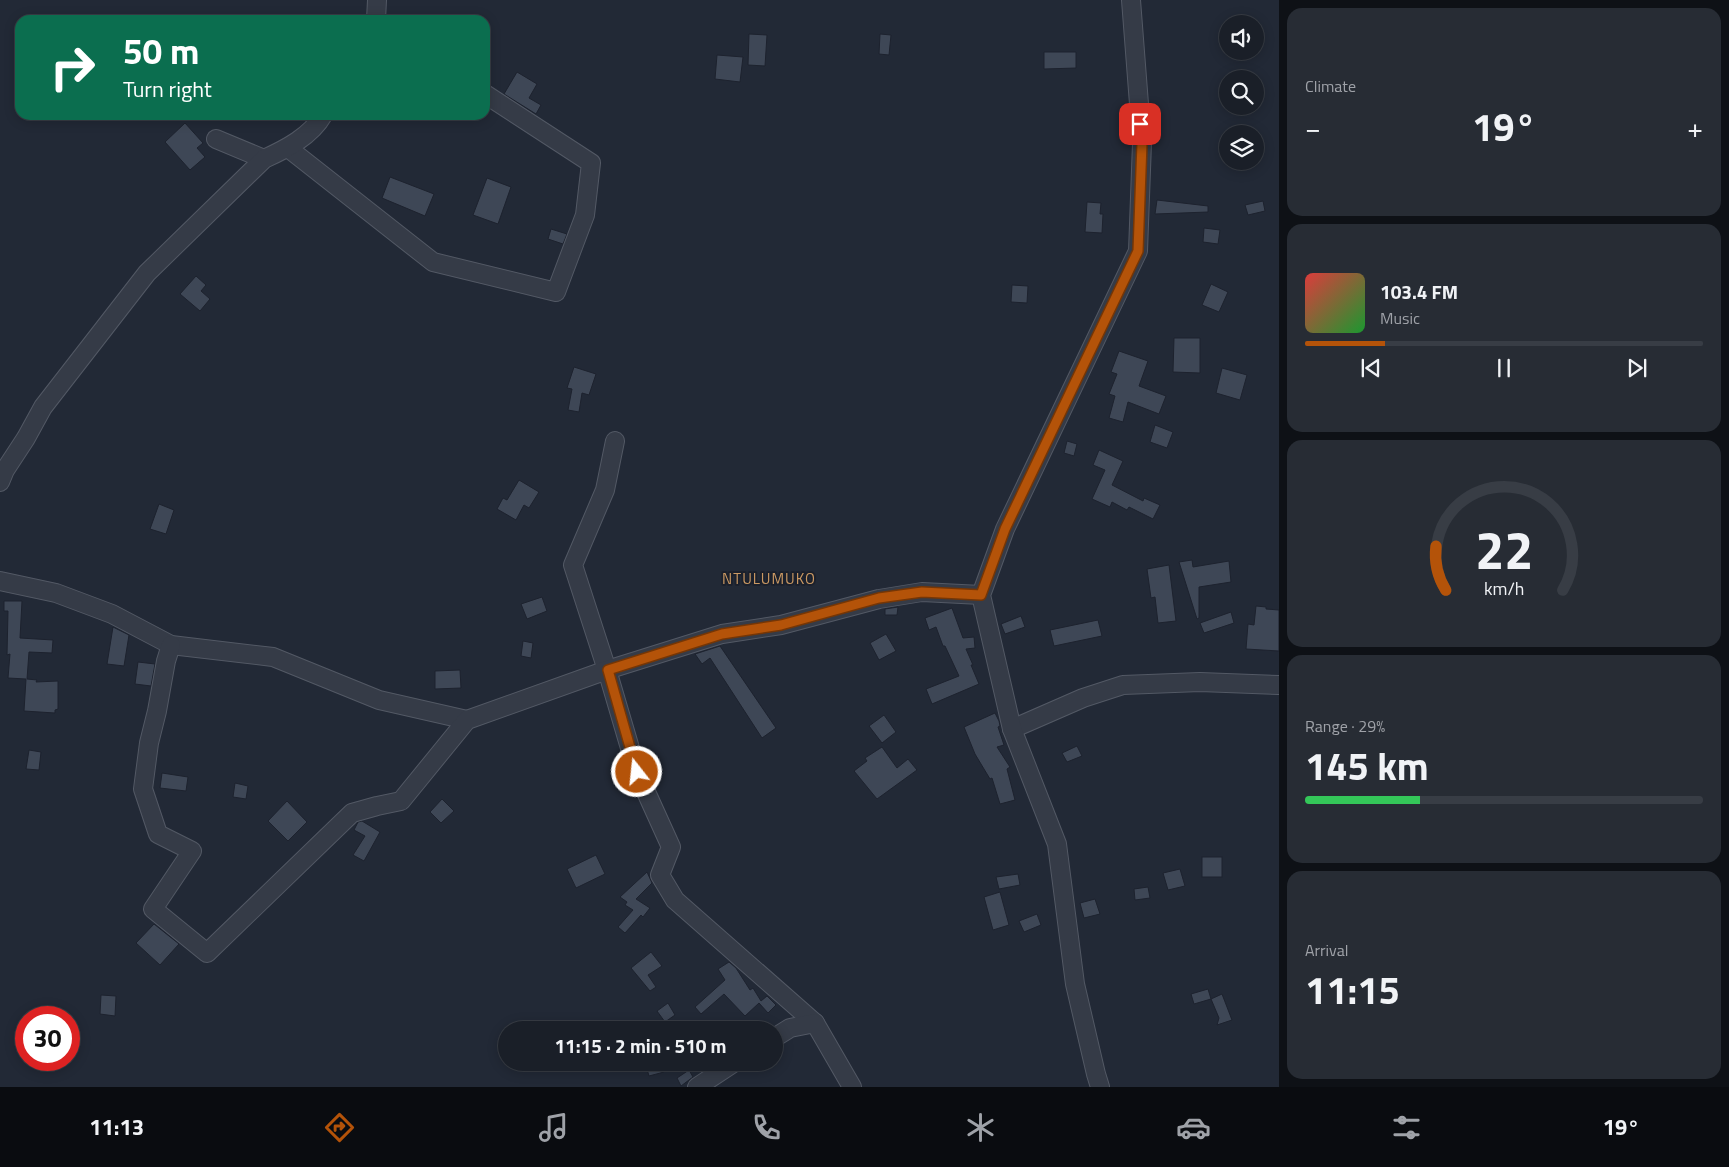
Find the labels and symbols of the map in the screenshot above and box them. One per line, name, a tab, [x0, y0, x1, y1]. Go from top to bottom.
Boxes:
pin	[1119, 103, 1161, 145]
district label: NTULUMUKO	[722, 567, 816, 590]
position arrow	[610, 745, 662, 797]
speed limit sign: 30	[15, 1006, 80, 1071]

